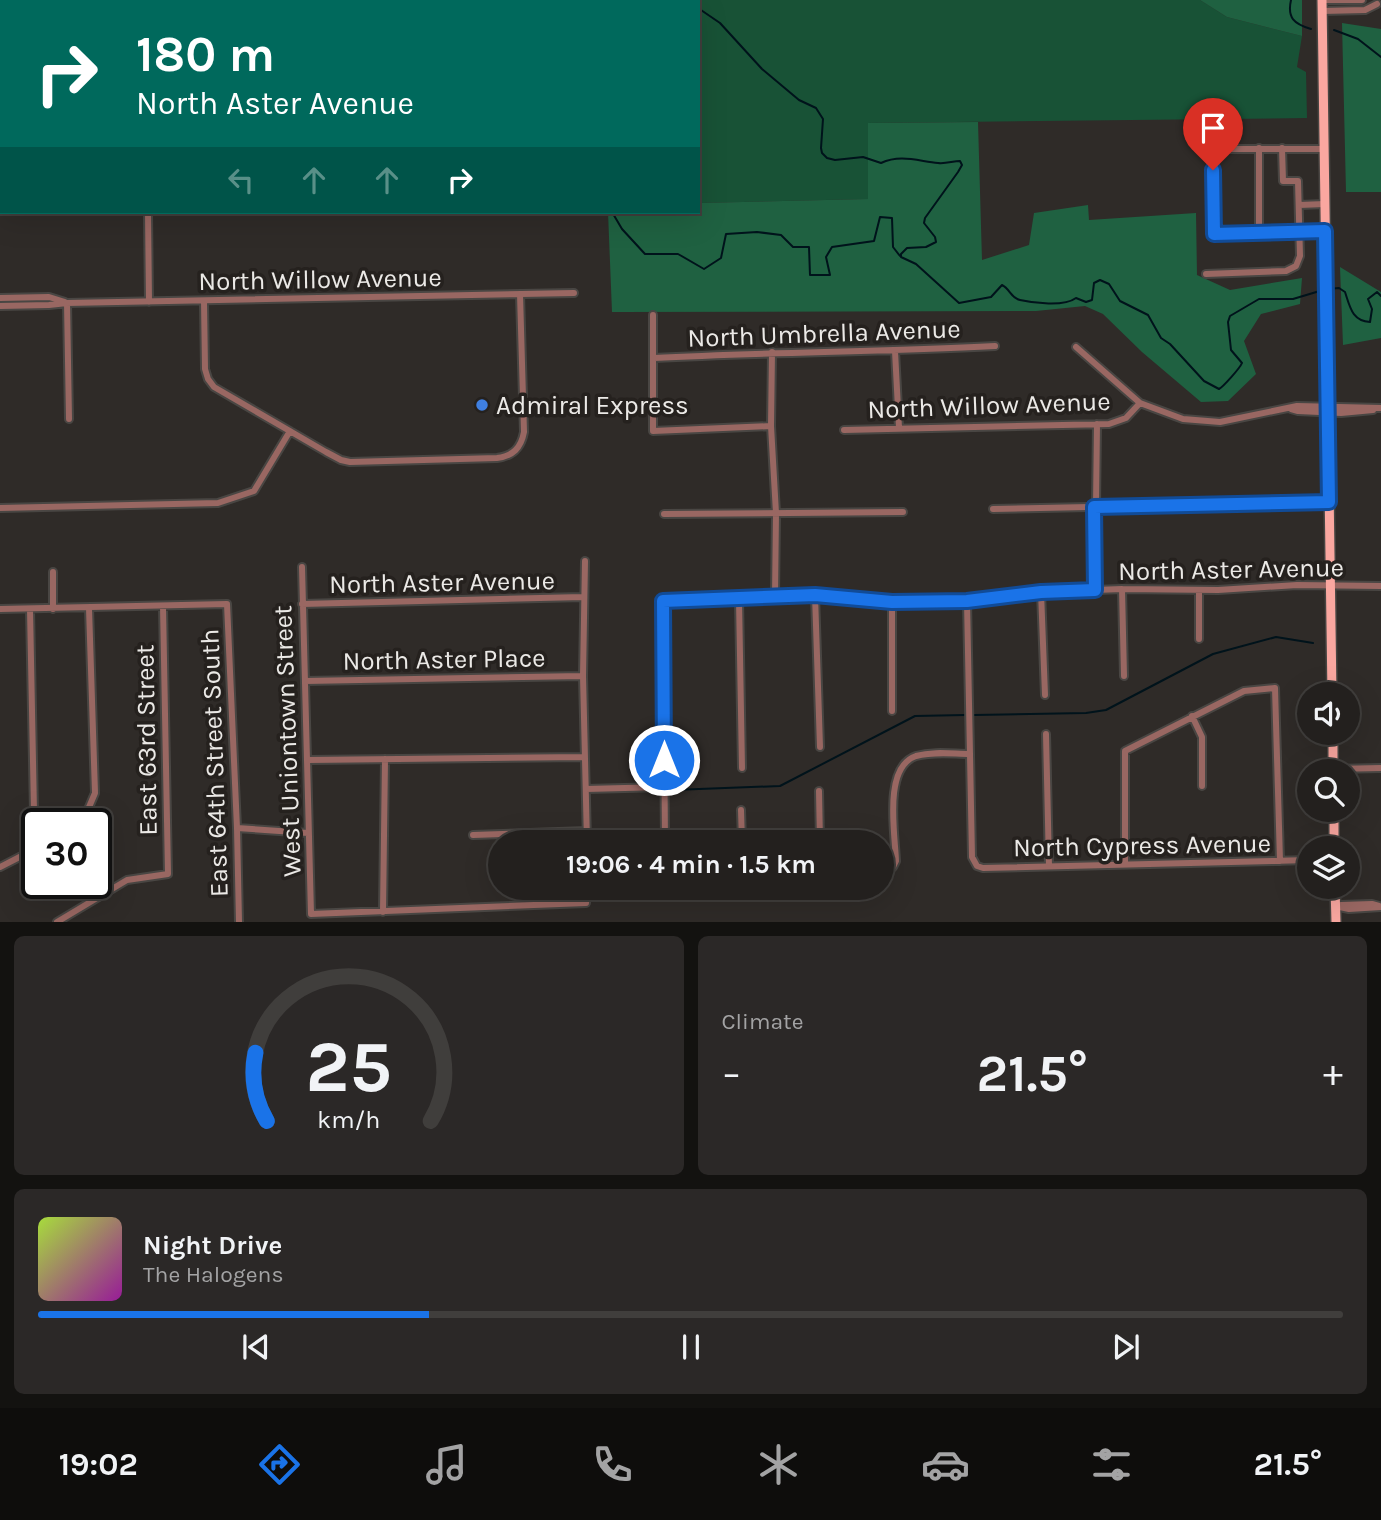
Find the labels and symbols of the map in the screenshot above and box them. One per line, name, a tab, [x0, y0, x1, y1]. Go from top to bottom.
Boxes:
pin	[1183, 98, 1243, 170]
street label: North Willow Avenue	[198, 262, 442, 297]
street label: North Umbrella Avenue	[687, 313, 961, 354]
street label: North Willow Avenue	[867, 386, 1111, 425]
place label: Admiral Express	[496, 390, 689, 421]
marker: Admiral Express	[474, 397, 490, 413]
street label: North Aster Avenue	[1118, 552, 1344, 587]
street label: North Aster Avenue	[329, 565, 555, 600]
street label: West Uniontown Street	[267, 604, 308, 877]
street label: East 64th Street South	[194, 628, 235, 898]
street label: North Aster Place	[342, 642, 546, 677]
street label: East 63rd Street	[129, 644, 164, 836]
position arrow	[627, 723, 701, 797]
speed limit sign: 30	[21, 808, 112, 899]
street label: North Cypress Avenue	[1013, 828, 1271, 863]

